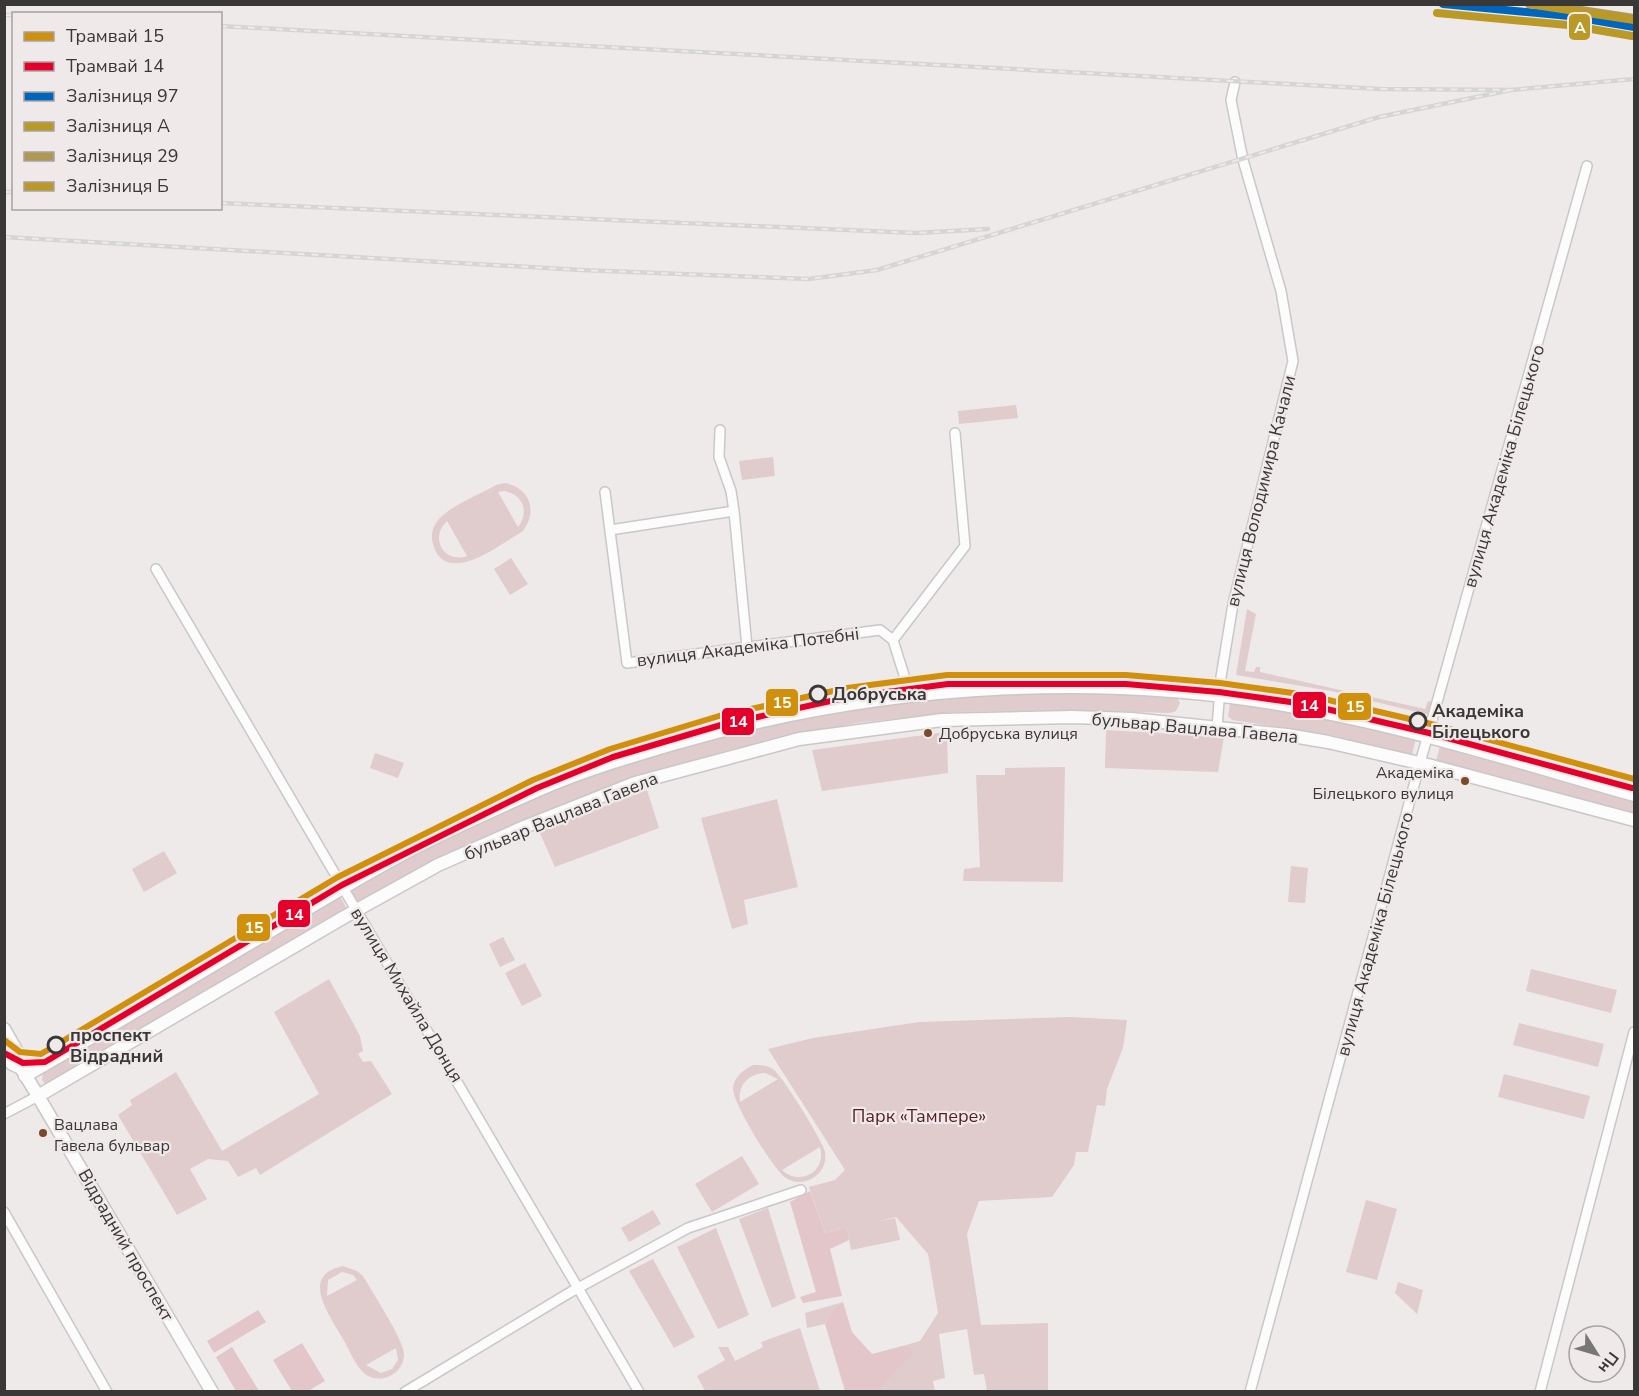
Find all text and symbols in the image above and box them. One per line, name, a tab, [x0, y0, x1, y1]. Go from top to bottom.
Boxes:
legend	[12, 12, 222, 210]
line badge: A	[1568, 13, 1591, 41]
text: A	[1574, 17, 1586, 39]
text: Трамвай 15	[66, 24, 164, 48]
text: Трамвай 14	[66, 54, 164, 78]
text: Залізниця 97	[66, 84, 179, 108]
text: Залізниця A	[66, 114, 170, 138]
text: Залізниця 29	[66, 144, 179, 168]
text: Залізниця Б	[66, 174, 169, 198]
street label: вулиця Академіка Білецького	[1458, 342, 1550, 590]
street label: вулиця Володимира Качали	[1221, 373, 1301, 609]
street label: вулиця Академіка Потебні	[635, 621, 861, 673]
place label: Добруська	[832, 682, 927, 706]
marker: Добруська	[809, 685, 827, 703]
line badge: 15	[765, 688, 799, 717]
line badge: 14	[1292, 691, 1327, 719]
text: 15	[772, 692, 792, 714]
line badge: 15	[1337, 692, 1372, 721]
text: 14	[1299, 695, 1319, 717]
text: 15	[1345, 696, 1365, 718]
place label: Академіка Білецького	[1432, 699, 1530, 744]
line badge: 14	[721, 707, 755, 736]
street label: бульвар Вацлава Гавела	[1091, 707, 1299, 749]
text: 14	[728, 711, 748, 733]
marker: Академіка Білецького	[1409, 712, 1427, 730]
place label: Добруська вулиця	[939, 723, 1078, 745]
marker: Добруська вулиця	[922, 727, 934, 739]
place label: Академіка Білецького вулиця	[1313, 762, 1454, 805]
street label: бульвар Вацлава Гавела	[460, 766, 662, 866]
marker: Академіка Білецького вулиця	[1459, 775, 1471, 787]
street label: вулиця Академіка Білецького	[1331, 809, 1419, 1059]
line badge: 14	[277, 899, 311, 928]
street label: вулиця Михайла Донця	[345, 903, 469, 1087]
text: 14	[284, 904, 304, 926]
line badge: 15	[236, 913, 271, 942]
text: 15	[244, 917, 264, 939]
place label: проспект Відрадний	[70, 1023, 163, 1068]
marker: проспект Відрадний	[47, 1036, 65, 1054]
park label: Парк «Тампере»	[852, 1104, 986, 1128]
place label: Вацлава Гавела бульвар	[54, 1114, 170, 1157]
marker: Вацлава Гавела бульвар	[37, 1127, 49, 1139]
street label: Відрадний проспект	[73, 1165, 179, 1326]
north arrow	[1567, 1324, 1627, 1384]
text: Пн	[1593, 1347, 1624, 1378]

